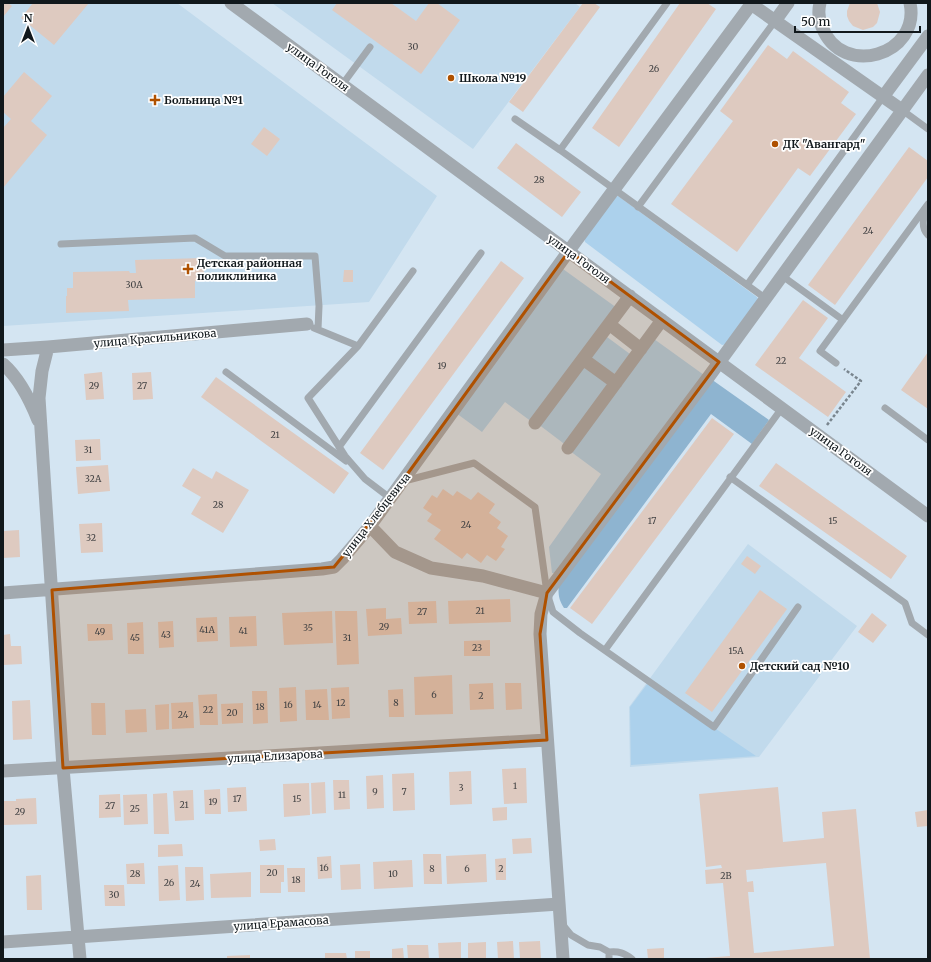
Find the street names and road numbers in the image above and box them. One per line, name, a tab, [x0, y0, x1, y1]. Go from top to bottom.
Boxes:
street label: улица Гоголя	[284, 40, 352, 95]
street label: улица Гоголя	[545, 232, 613, 287]
street label: улица Красильникова	[93, 326, 217, 350]
street label: улица Гоголя	[807, 424, 875, 479]
street label: улица Хлебцевича	[339, 470, 413, 560]
street label: улица Елизарова	[227, 747, 323, 765]
street label: улица Ерамасова	[233, 913, 329, 933]

